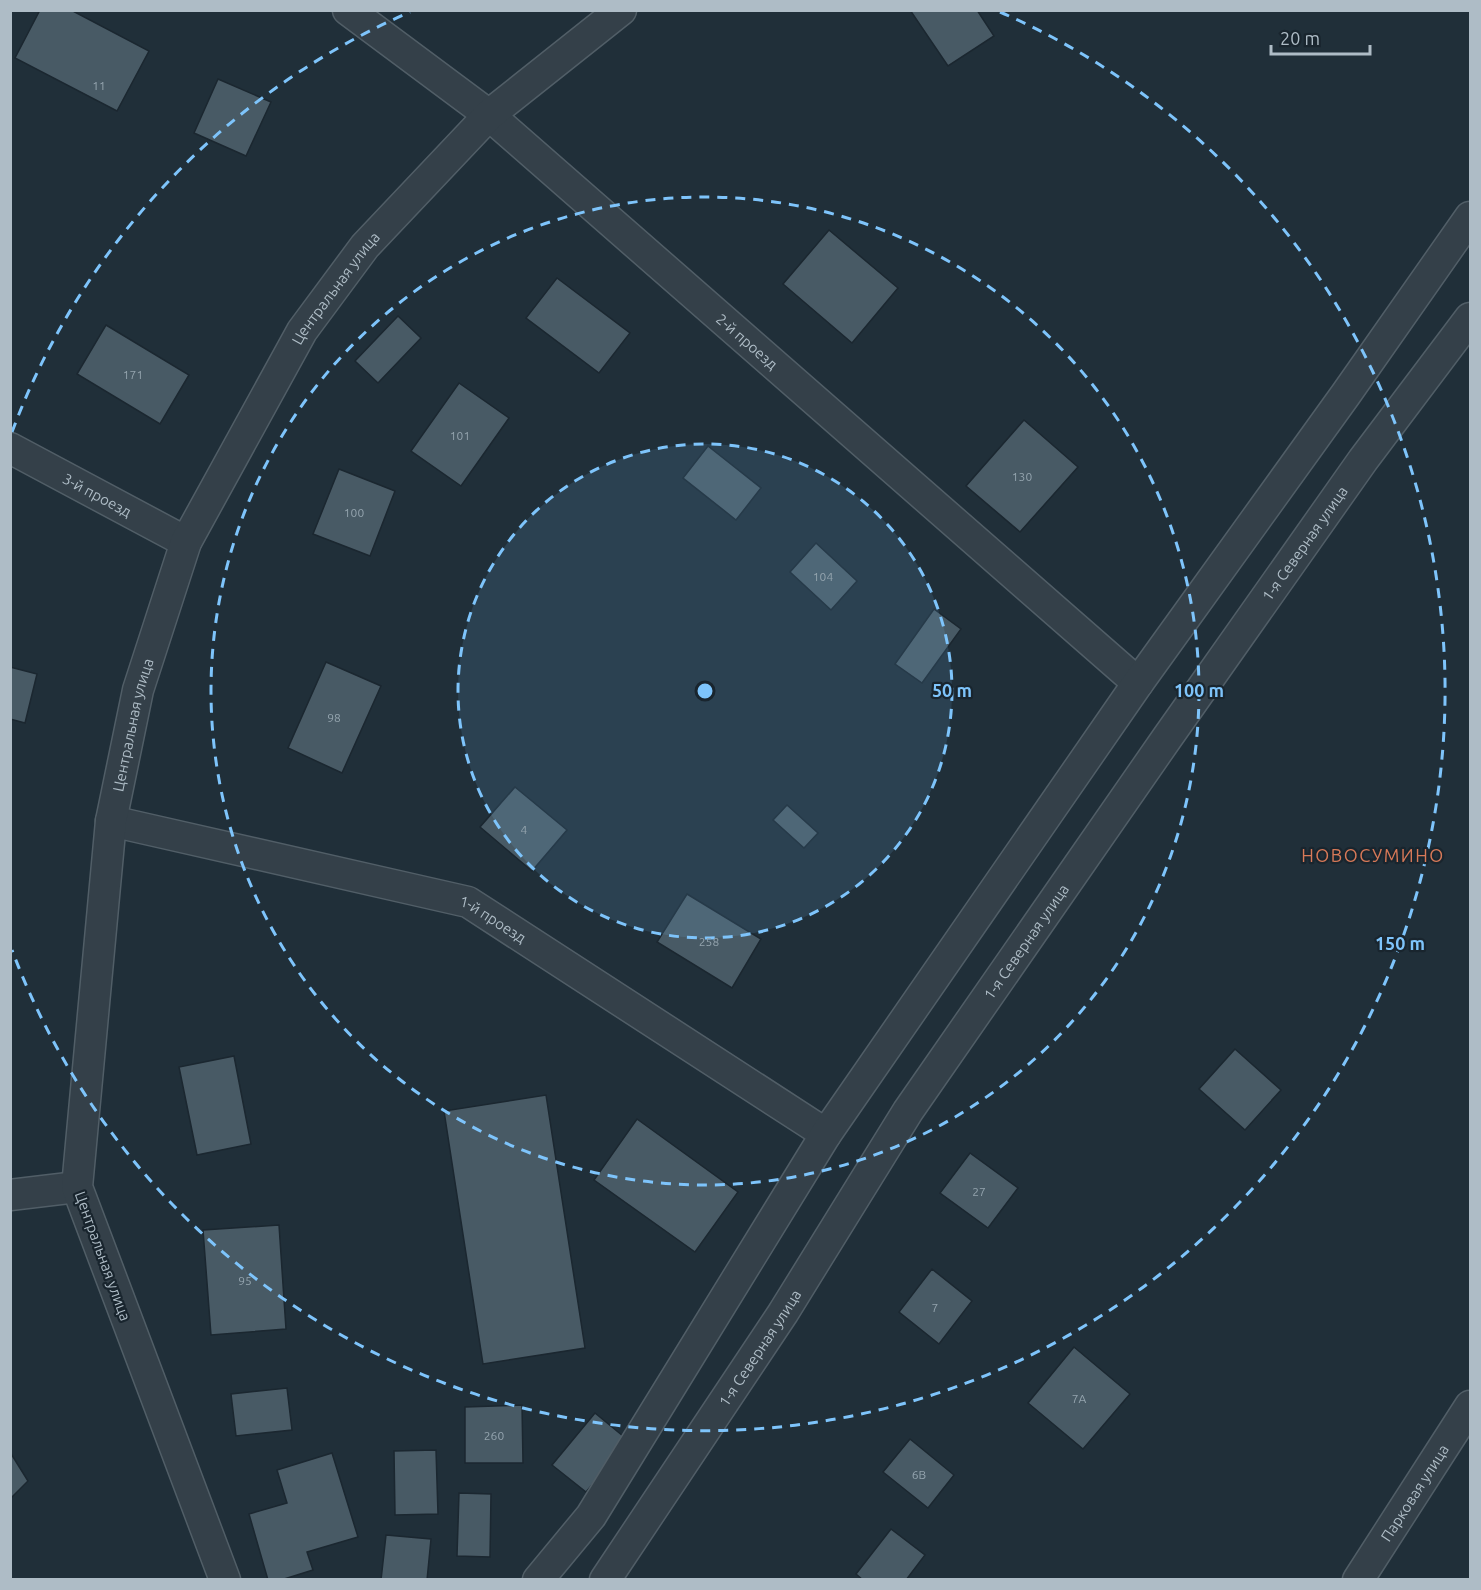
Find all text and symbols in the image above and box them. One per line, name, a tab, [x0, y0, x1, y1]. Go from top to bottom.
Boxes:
scale bar	[1271, 18, 1370, 56]
text: 20 m	[1280, 28, 1320, 48]
house number: 11	[92, 79, 106, 92]
street label: Центральная улица	[288, 228, 383, 347]
street label: 2-й проезд	[713, 310, 781, 372]
house number: 171	[123, 368, 143, 381]
house number: 101	[450, 429, 470, 442]
street label: 3-й проезд	[60, 469, 135, 520]
house number: 130	[1012, 470, 1032, 483]
street label: 1-я Северная улица	[1258, 483, 1351, 604]
house number: 100	[344, 506, 364, 519]
house number: 104	[813, 570, 833, 583]
street label: Центральная улица	[109, 656, 156, 793]
text: 50 m	[932, 680, 972, 700]
text: 100 m	[1174, 680, 1224, 700]
centre of rings	[695, 681, 715, 701]
house number: 98	[327, 711, 341, 724]
house number: 4	[521, 823, 528, 836]
district label: НОВОСУМИНО	[1301, 845, 1445, 865]
street label: 1-я Северная улица	[980, 881, 1072, 1002]
street label: 1-й проезд	[458, 892, 530, 946]
text: 150 m	[1375, 933, 1425, 953]
house number: 258	[699, 935, 719, 948]
house number: 27	[972, 1185, 986, 1198]
street label: Центральная улица	[72, 1189, 134, 1323]
house number: 95	[238, 1274, 252, 1287]
street label: 1-я Северная улица	[715, 1286, 804, 1409]
house number: 7	[932, 1301, 938, 1314]
house number: 7А	[1072, 1392, 1086, 1405]
house number: 260	[484, 1429, 504, 1442]
street label: Парковая улица	[1377, 1441, 1452, 1544]
house number: 6В	[912, 1468, 926, 1481]

